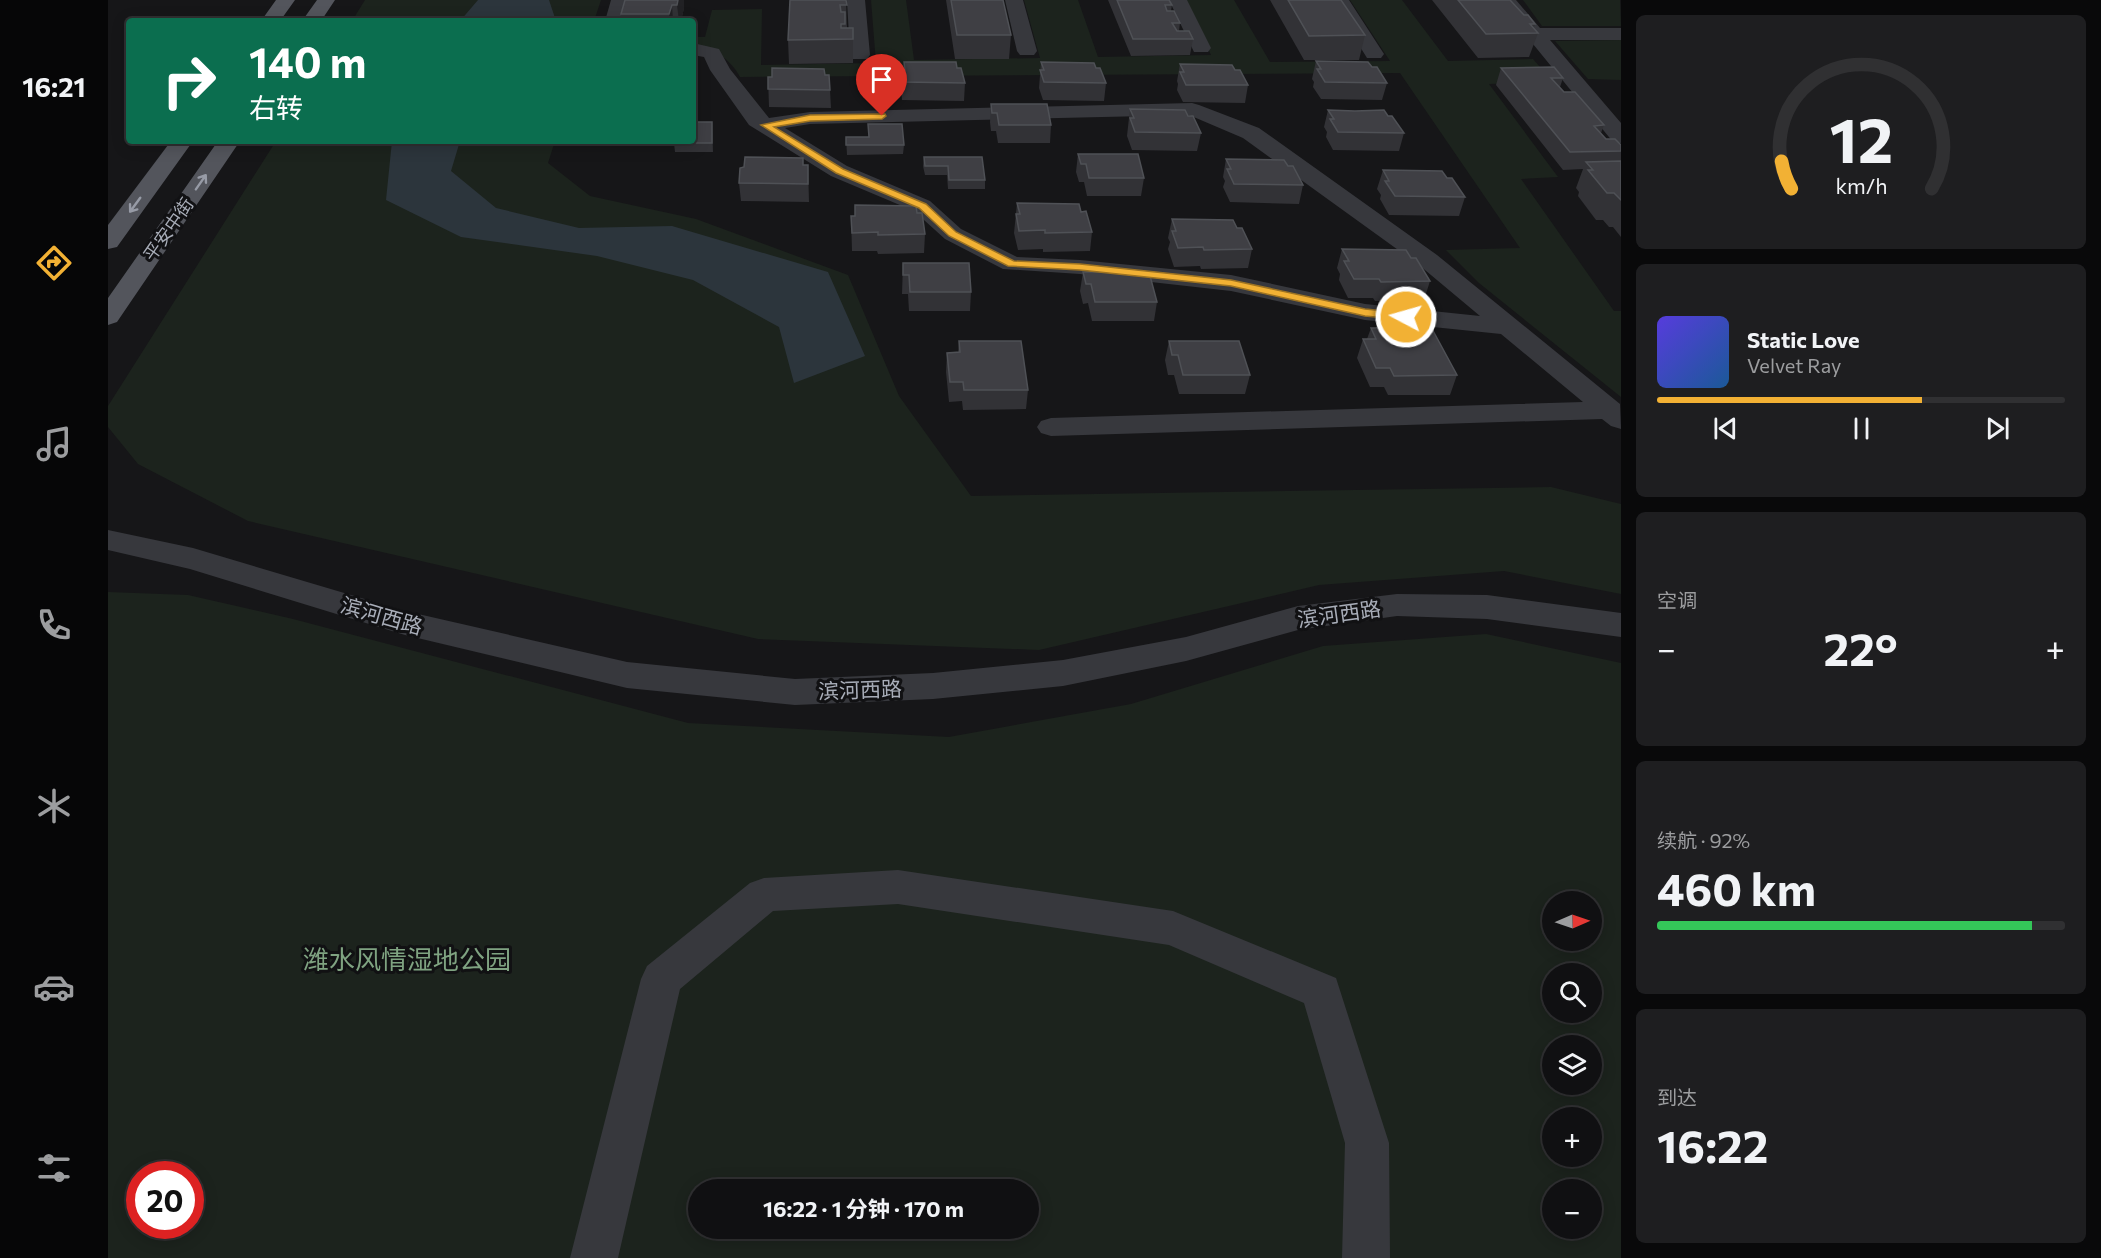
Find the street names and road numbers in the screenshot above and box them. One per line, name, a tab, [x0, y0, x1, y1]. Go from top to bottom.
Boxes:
street label: 平安中街	[138, 193, 198, 265]
street label: 滨河西路	[338, 591, 426, 639]
street label: 滨河西路	[1296, 595, 1382, 631]
street label: 滨河西路	[818, 675, 902, 703]

